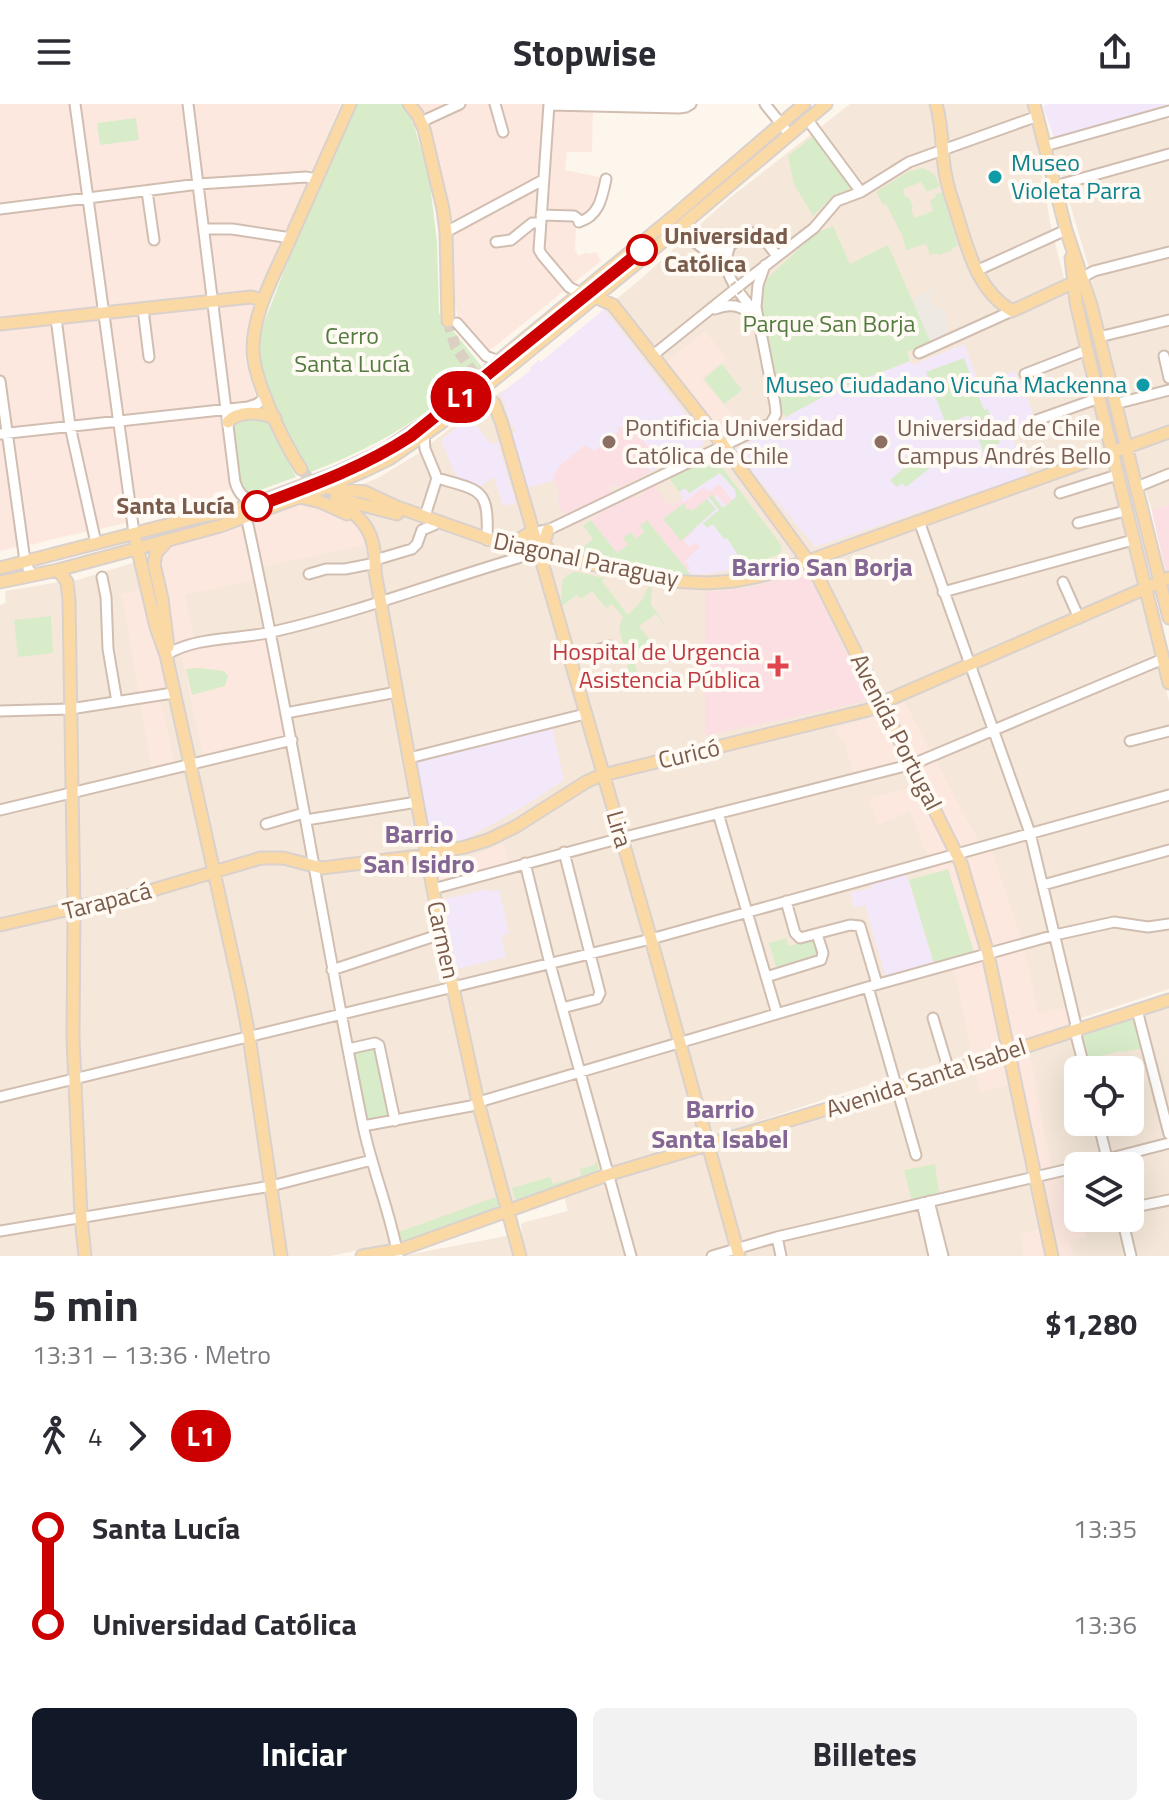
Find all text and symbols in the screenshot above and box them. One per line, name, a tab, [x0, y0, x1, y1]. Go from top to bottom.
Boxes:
text: Stopwise	[513, 25, 656, 80]
icon: menu	[32, 30, 76, 74]
icon: share	[1093, 30, 1137, 74]
place label: Museo Violeta Parra	[1011, 144, 1141, 208]
marker: Museo Violeta Parra	[986, 168, 1004, 186]
place label: Universidad Católica	[664, 217, 788, 281]
marker: Universidad Católica	[627, 235, 657, 265]
park label: Parque San Borja	[742, 305, 916, 341]
park label: Cerro Santa Lucía	[294, 317, 410, 381]
place label: Museo Ciudadano Vicuña Mackenna	[765, 366, 1127, 402]
line badge: L1	[425, 371, 497, 423]
text: L1	[447, 375, 475, 418]
marker: Museo Ciudadano Vicuña Mackenna	[1134, 376, 1152, 394]
place label: Pontificia Universidad Católica de Chile	[625, 409, 844, 473]
place label: Universidad de Chile Campus Andrés Bello	[897, 409, 1111, 473]
marker: Pontificia Universidad Católica de Chile	[600, 433, 618, 451]
marker: Universidad de Chile Campus Andrés Bello	[872, 433, 890, 451]
place label: Santa Lucía	[116, 487, 235, 523]
marker: Santa Lucía	[242, 491, 272, 521]
street label: Diagonal Paraguay	[490, 522, 683, 596]
district label: Barrio San Borja	[731, 547, 913, 586]
place label: Hospital de Urgencia Asistencia Pública	[552, 633, 760, 697]
street label: Avenida Portugal	[842, 647, 952, 816]
marker: Hospital de Urgencia Asistencia Pública	[767, 655, 789, 677]
street label: Curicó	[654, 729, 723, 778]
street label: Lira	[598, 806, 642, 852]
district label: Barrio San Isidro	[363, 814, 475, 883]
street label: Tarapacá	[59, 872, 155, 928]
street label: Carmen	[418, 898, 470, 982]
street label: Avenida Santa Isabel	[821, 1028, 1030, 1126]
map controls	[1064, 1056, 1144, 1232]
button: locate	[1064, 1056, 1144, 1136]
district label: Barrio Santa Isabel	[651, 1089, 789, 1158]
button: layers	[1064, 1152, 1144, 1232]
text: 5 min	[32, 1271, 139, 1338]
text: $1,280	[1045, 1301, 1137, 1347]
text: 13:31 – 13:36 · Metro	[32, 1335, 271, 1374]
icon: walk	[32, 1414, 76, 1458]
icon: forward	[115, 1414, 159, 1458]
text: L1	[187, 1414, 215, 1457]
text: 4	[88, 1417, 103, 1456]
text: Santa Lucía	[92, 1505, 240, 1551]
text: 13:35	[1073, 1509, 1137, 1548]
text: Universidad Católica	[92, 1601, 357, 1647]
text: 13:36	[1073, 1605, 1137, 1644]
button: Iniciar	[32, 1708, 577, 1800]
button: Billetes	[593, 1708, 1137, 1800]

